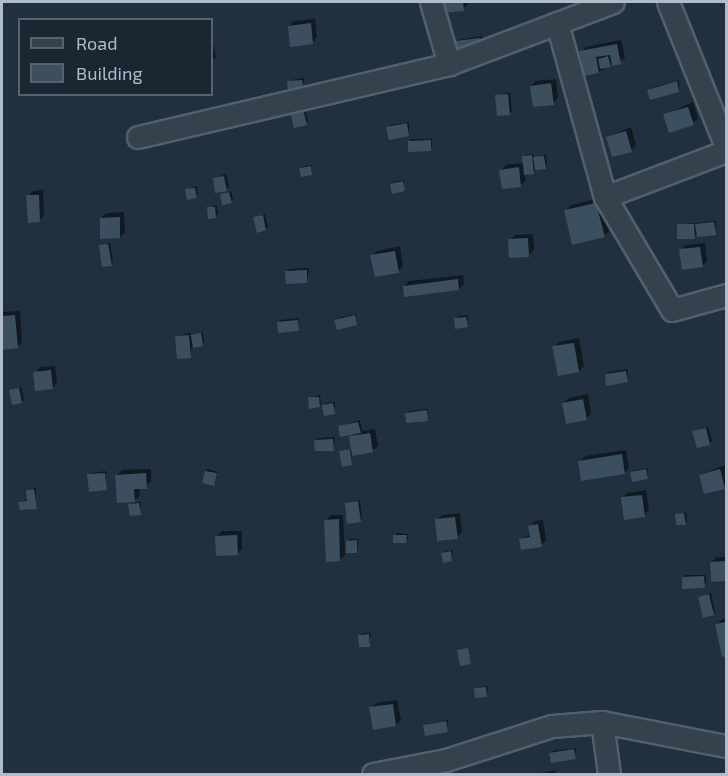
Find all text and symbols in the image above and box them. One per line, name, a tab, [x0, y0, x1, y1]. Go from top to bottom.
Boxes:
legend	[18, 18, 213, 96]
text: Road	[76, 32, 117, 54]
text: Building	[76, 62, 143, 84]

